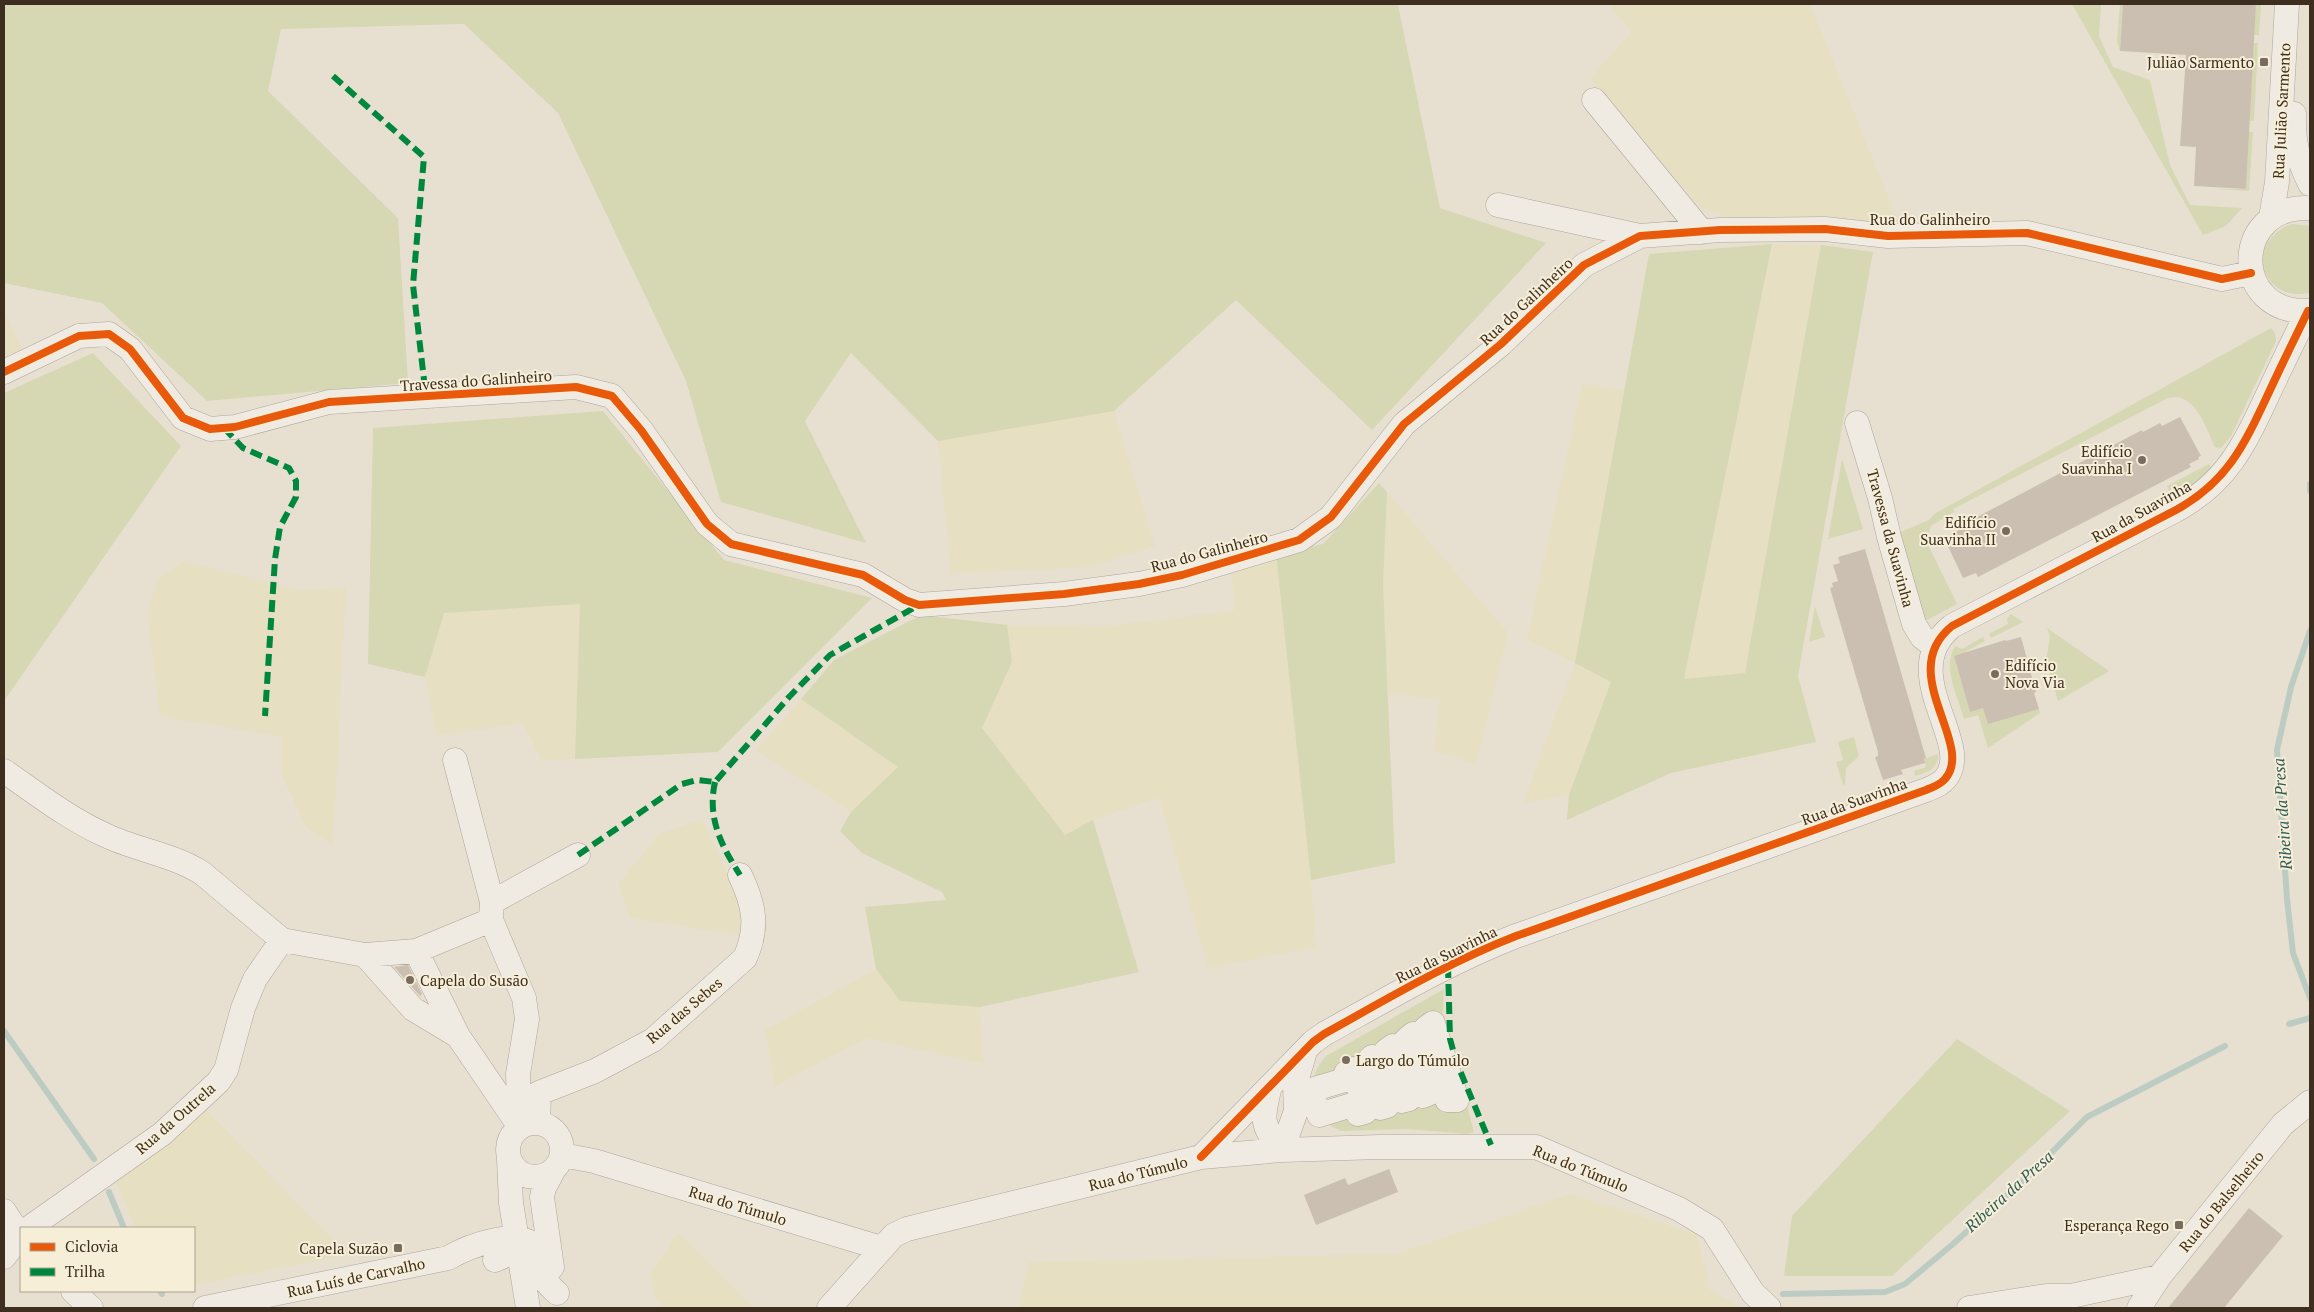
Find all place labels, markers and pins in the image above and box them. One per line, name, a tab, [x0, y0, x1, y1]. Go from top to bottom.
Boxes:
place label: Julião Sarmento	[2147, 52, 2254, 72]
marker: Julião Sarmento	[2258, 56, 2270, 68]
place label: Edifício Suavinha I	[2061, 441, 2132, 478]
marker: Edifício Suavinha I	[2136, 454, 2148, 466]
place label: Edifício Suavinha II	[1920, 512, 1996, 549]
marker: Edifício Suavinha II	[2000, 525, 2012, 537]
place label: Edifício Nova Via	[2005, 655, 2065, 692]
marker: Edifício Nova Via	[1989, 668, 2001, 680]
place label: Capela do Susão	[420, 970, 528, 990]
marker: Capela do Susão	[404, 974, 416, 986]
place label: Largo do Túmulo	[1356, 1050, 1469, 1070]
marker: Largo do Túmulo	[1340, 1054, 1352, 1066]
place label: Esperança Rego	[2064, 1215, 2169, 1235]
marker: Esperança Rego	[2173, 1219, 2185, 1231]
place label: Capela Suzão	[299, 1238, 388, 1258]
marker: Capela Suzão	[392, 1242, 404, 1254]

